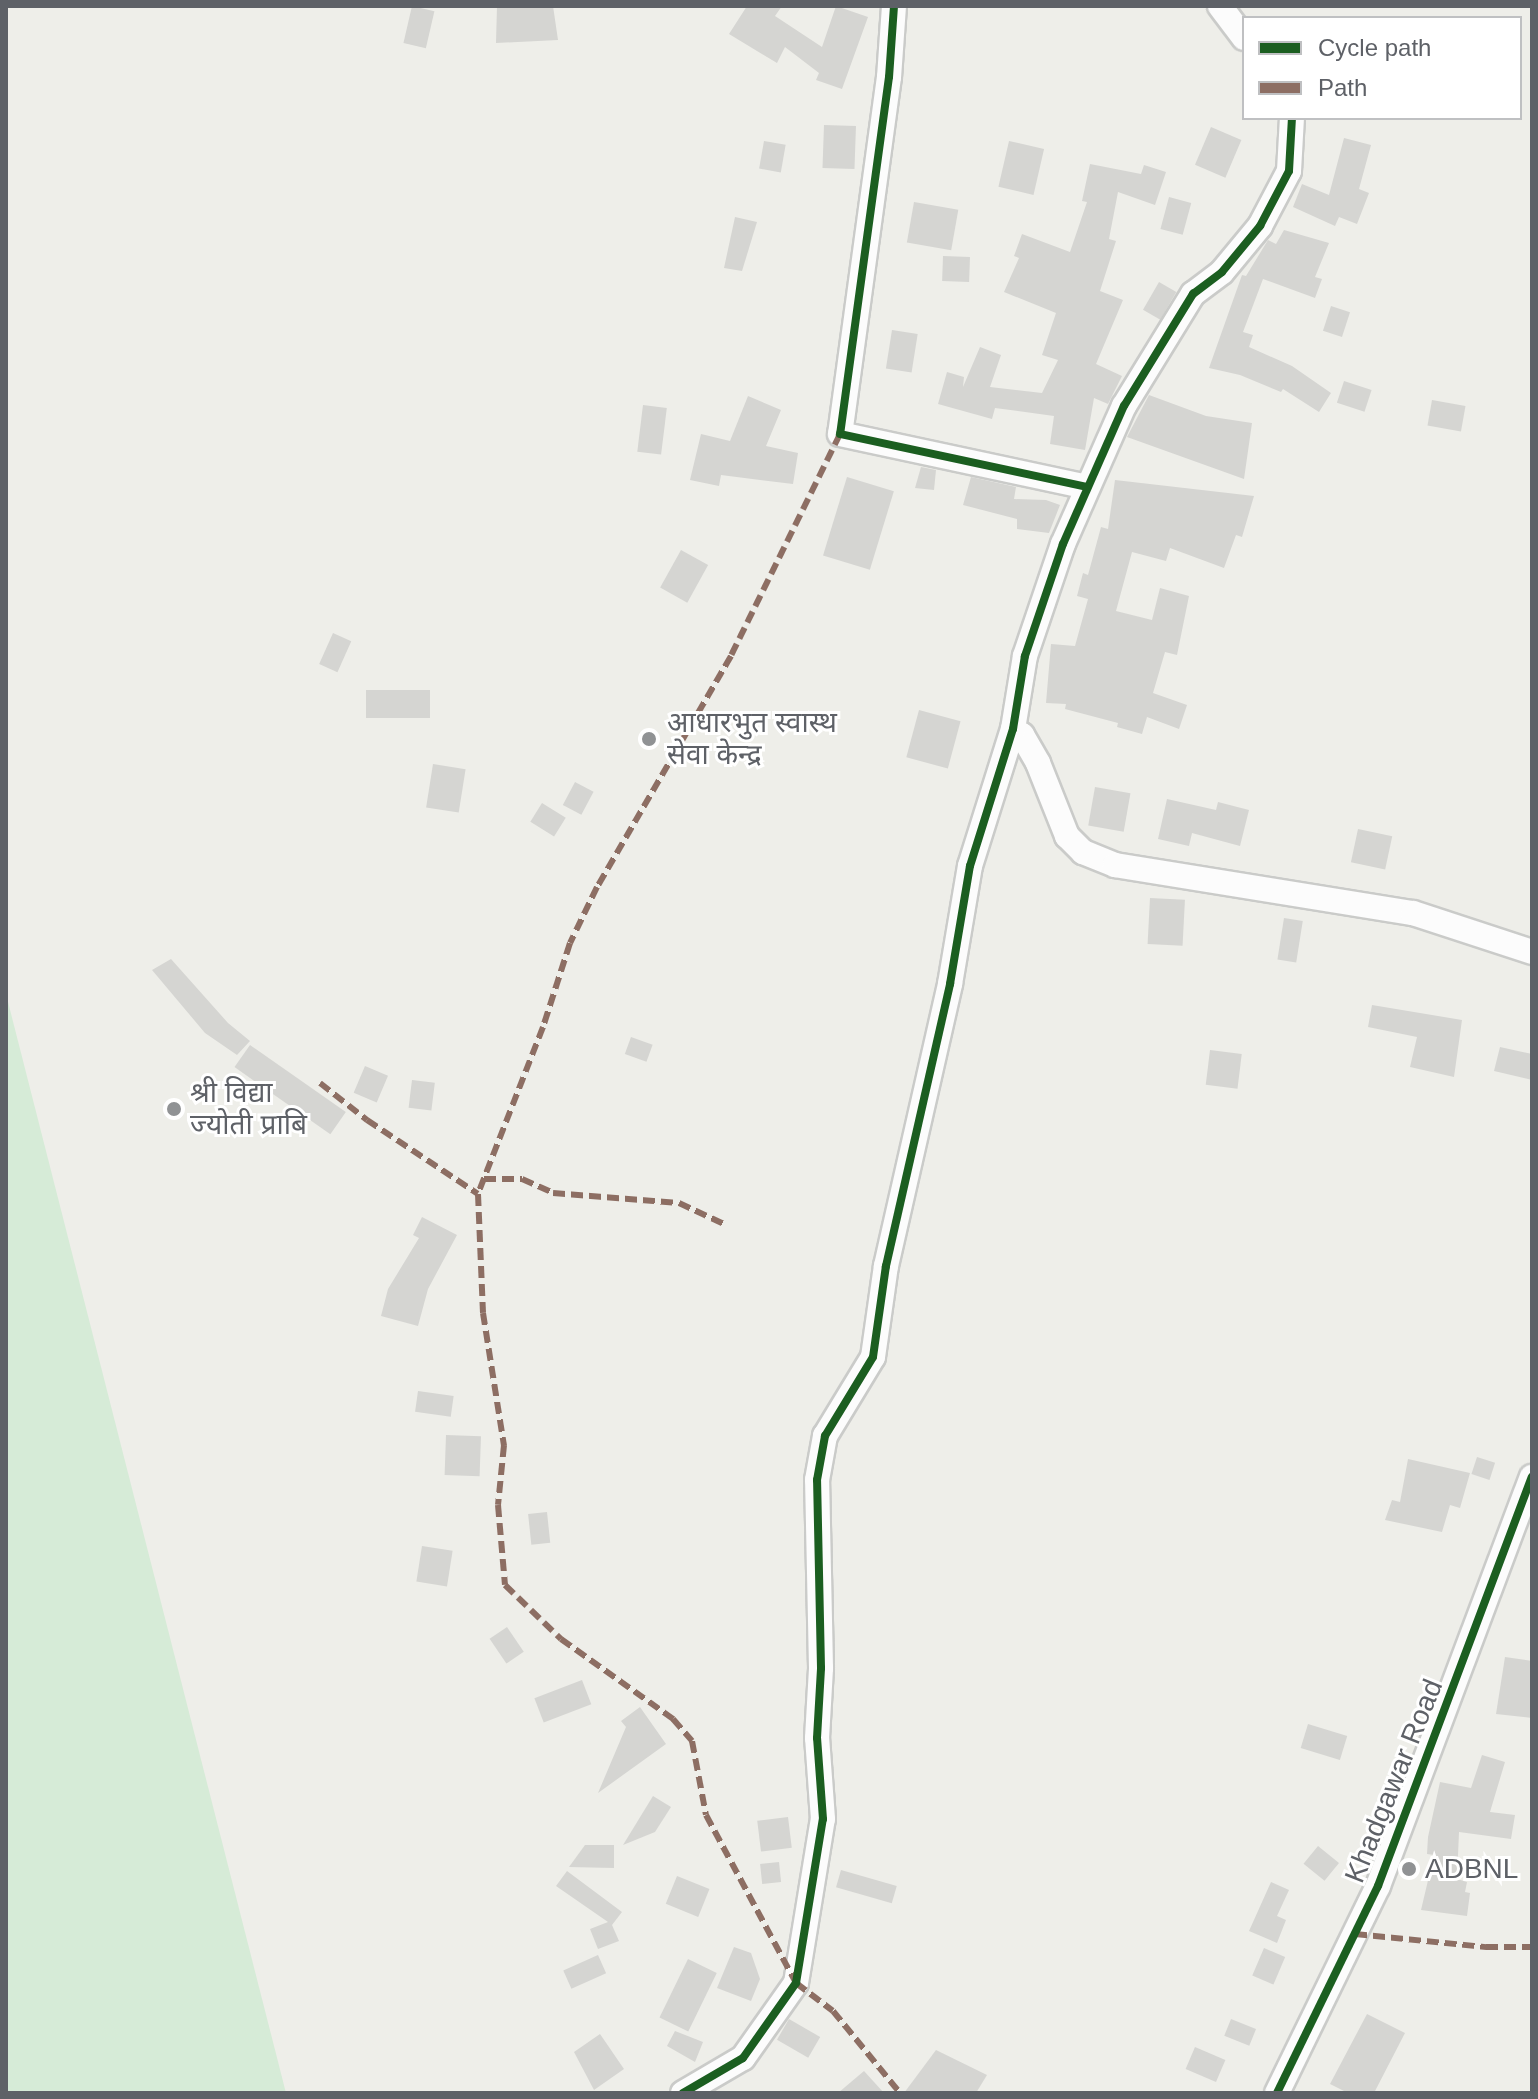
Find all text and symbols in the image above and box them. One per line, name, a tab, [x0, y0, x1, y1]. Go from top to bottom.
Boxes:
legend	[1242, 16, 1522, 120]
text: Cycle path	[1318, 34, 1431, 61]
text: Path	[1318, 74, 1367, 101]
place label: आधारभुत स्वास्थ सेवा केन्द्र	[667, 706, 837, 772]
marker: आधारभुत स्वास्थ सेवा केन्द्र	[638, 728, 660, 750]
place label: श्री विद्या ज्योती प्राबि	[190, 1076, 307, 1142]
marker: श्री विद्या ज्योती प्राबि	[165, 1100, 183, 1118]
street label: Khadgawar Road	[1338, 1674, 1450, 1888]
place label: ADBNL	[1425, 1852, 1518, 1886]
marker: ADBNL	[1400, 1860, 1418, 1878]

